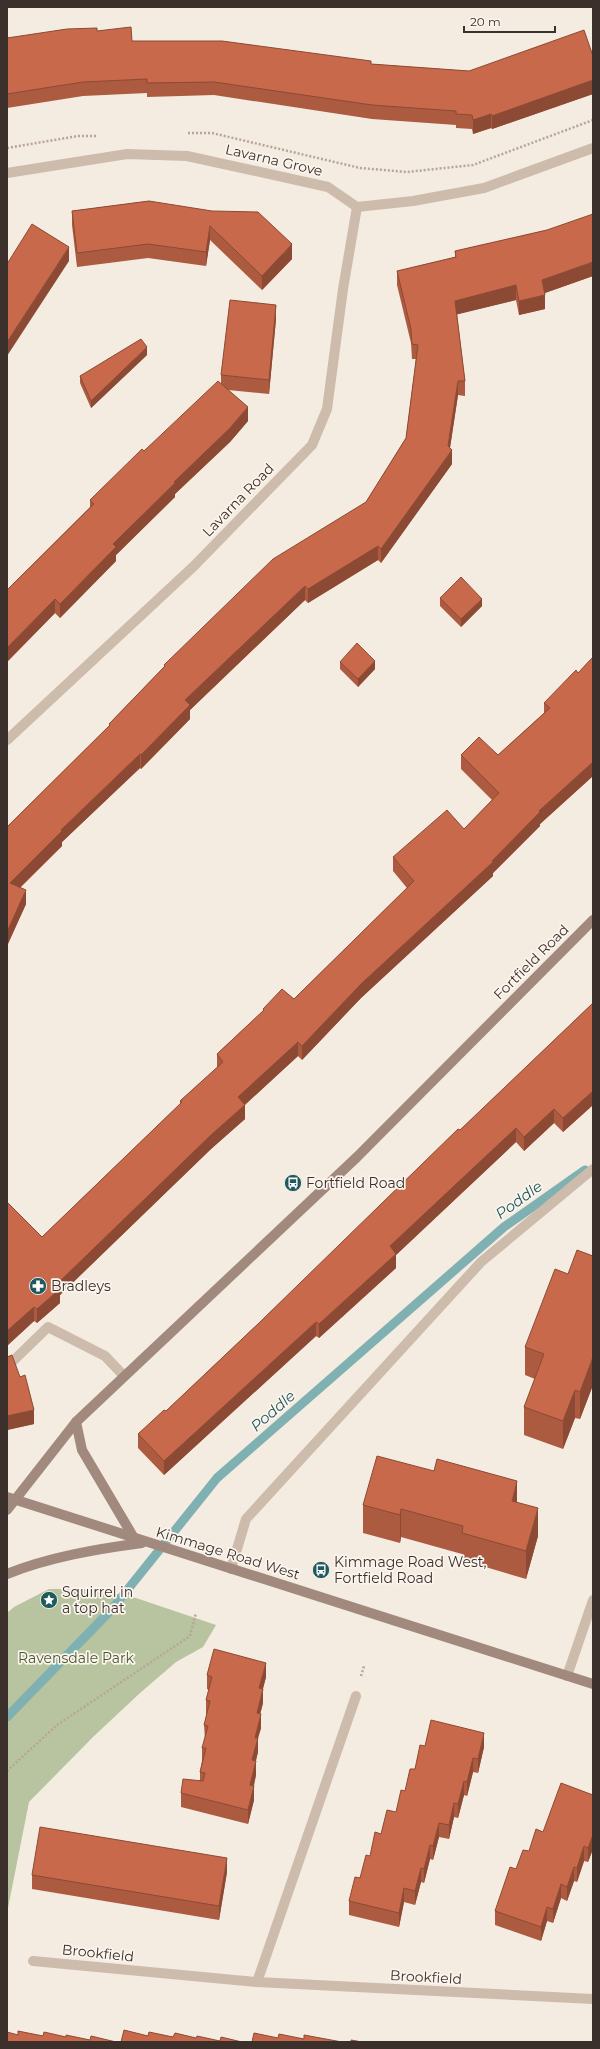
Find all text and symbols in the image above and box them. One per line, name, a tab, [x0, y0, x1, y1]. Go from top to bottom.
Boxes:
scale bar	[464, 8, 555, 34]
text: 20 m	[470, 14, 501, 29]
street label: Lavarna Grove	[224, 140, 324, 180]
street label: Lavarna Road	[198, 459, 278, 541]
street label: Fortfield Road	[490, 921, 572, 1003]
bus stop icon: Fortfield Road	[283, 1173, 303, 1193]
place label: Fortfield Road	[306, 1174, 405, 1192]
water label: Poddle	[492, 1176, 546, 1223]
pharmacy icon: Bradleys	[28, 1276, 48, 1296]
place label: Bradleys	[51, 1277, 111, 1295]
water label: Poddle	[246, 1386, 299, 1435]
street label: Kimmage Road West	[154, 1523, 302, 1584]
place label: Kimmage Road West, Fortfield Road	[334, 1553, 487, 1587]
bus stop icon: Kimmage Road West, Fortfield Road	[311, 1560, 331, 1580]
place label: Squirrel in a top hat	[62, 1583, 133, 1617]
place icon: Squirrel in a top hat	[39, 1590, 59, 1610]
park label: Ravensdale Park	[18, 1649, 135, 1667]
street label: Brookfield	[61, 1940, 135, 1966]
street label: Brookfield	[389, 1966, 463, 1988]

